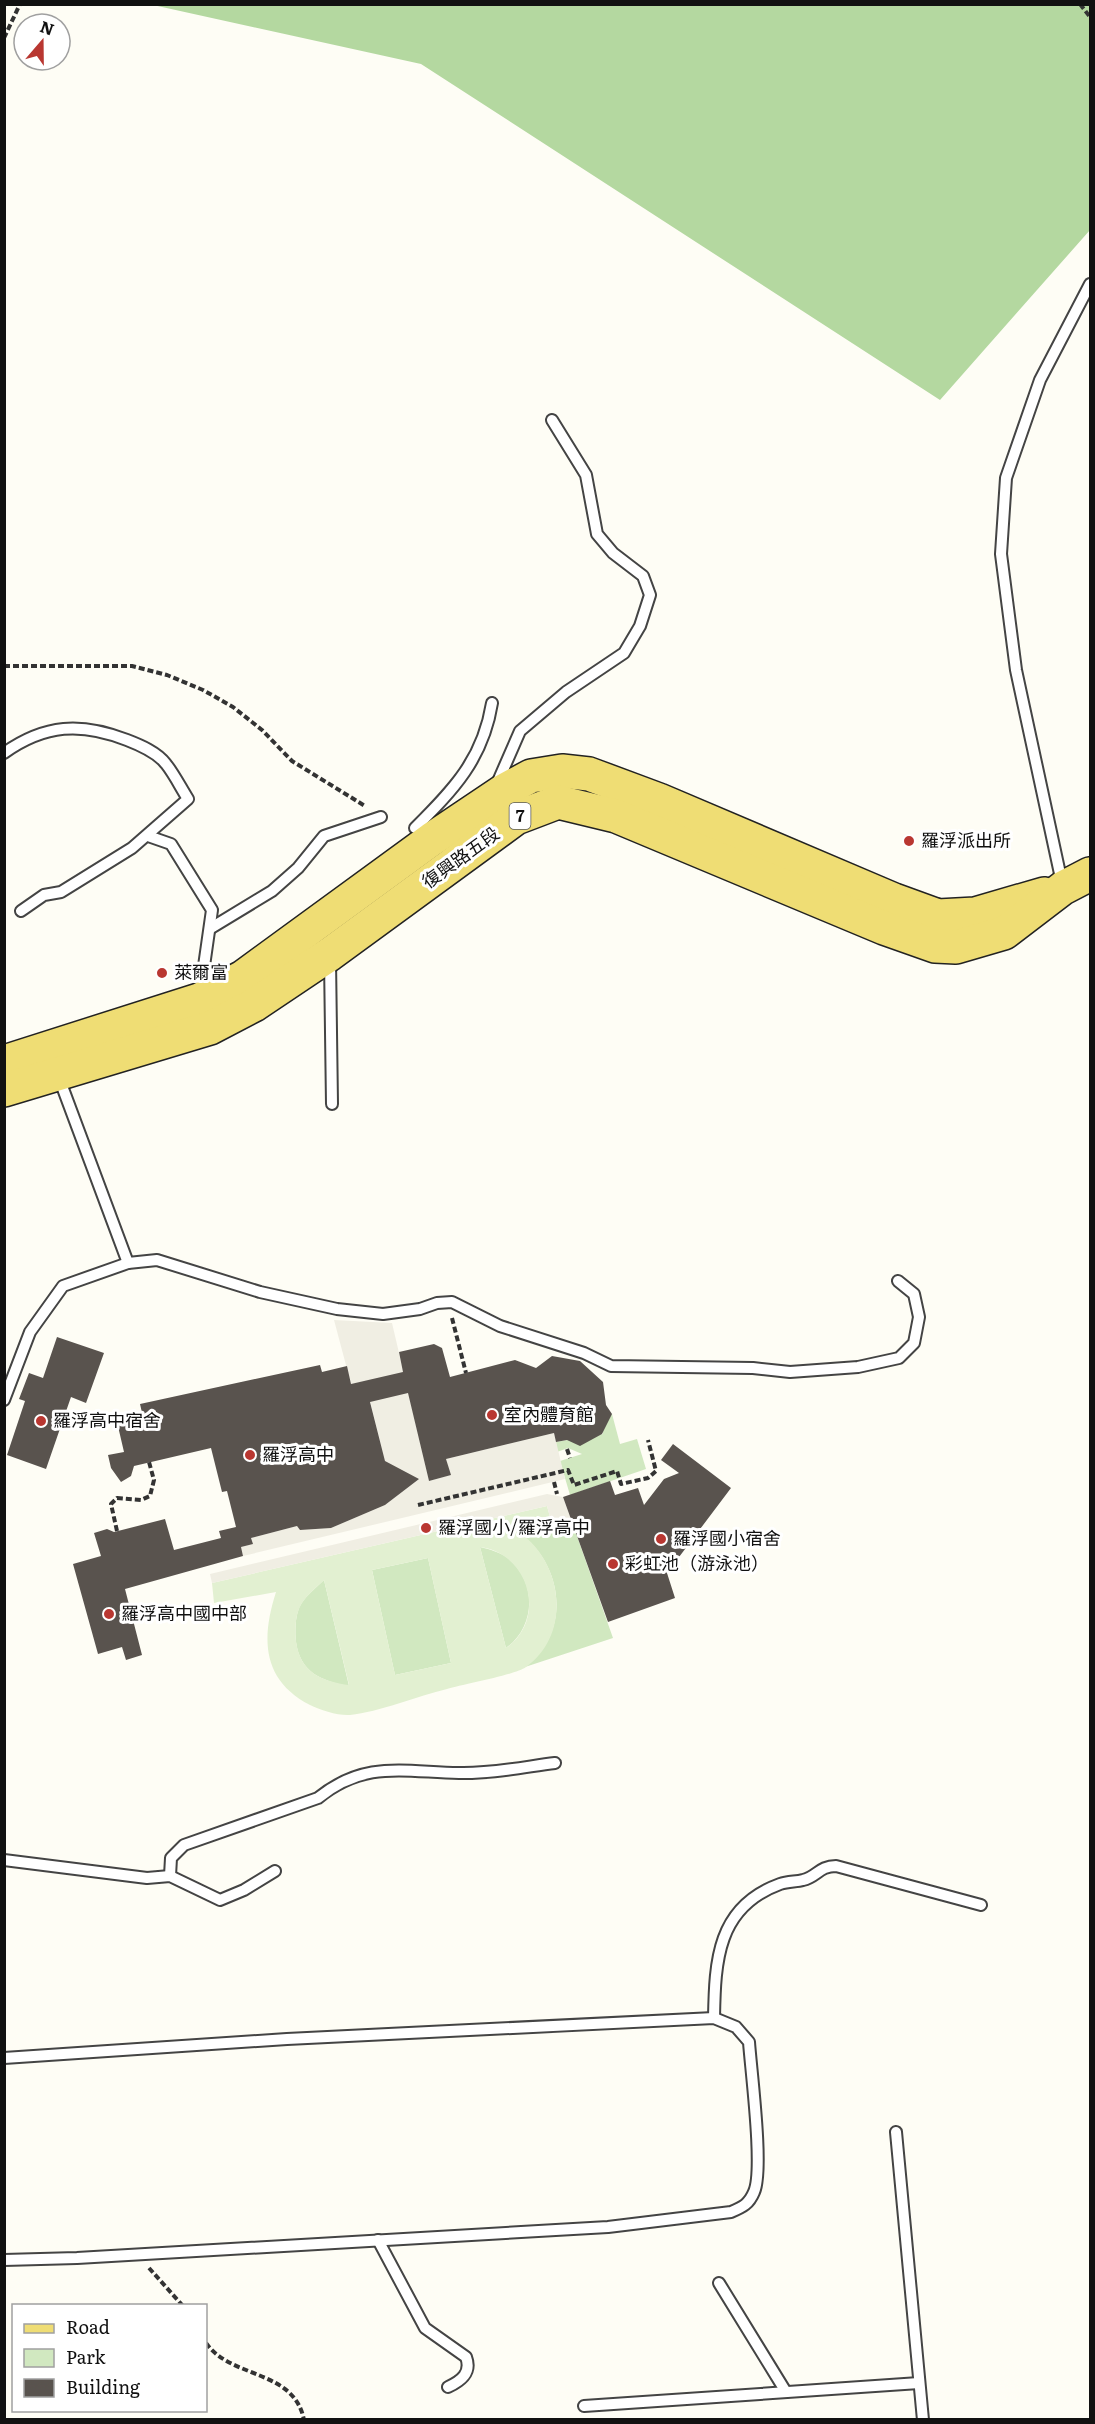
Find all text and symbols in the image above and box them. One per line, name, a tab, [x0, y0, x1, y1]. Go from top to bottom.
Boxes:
north arrow	[12, 12, 72, 72]
text: N	[37, 13, 58, 41]
road number: 7	[510, 803, 530, 829]
street label: 復興路五段	[416, 819, 504, 894]
place label: 羅浮派出所	[921, 826, 1011, 853]
marker: 羅浮派出所	[902, 834, 916, 848]
place label: 萊爾富	[174, 958, 228, 985]
marker: 萊爾富	[155, 966, 169, 980]
place label: 室內體育館	[504, 1400, 594, 1427]
place label: 羅浮高中宿舍	[53, 1406, 161, 1433]
marker: 室內體育館	[485, 1408, 499, 1422]
marker: 羅浮高中宿舍	[34, 1414, 48, 1428]
place label: 羅浮高中	[262, 1440, 334, 1467]
marker: 羅浮高中	[243, 1448, 257, 1462]
place label: 羅浮國小/羅浮高中	[438, 1513, 590, 1540]
marker: 羅浮國小/羅浮高中	[419, 1521, 433, 1535]
place label: 羅浮國小宿舍	[673, 1524, 781, 1551]
marker: 羅浮國小宿舍	[654, 1532, 668, 1546]
place label: 彩虹池（游泳池）	[625, 1549, 769, 1576]
marker: 彩虹池（游泳池）	[606, 1557, 620, 1571]
place label: 羅浮高中國中部	[121, 1599, 247, 1626]
marker: 羅浮高中國中部	[102, 1607, 116, 1621]
legend	[12, 2304, 207, 2412]
text: Road	[66, 2313, 110, 2340]
text: Park	[66, 2343, 107, 2370]
text: Building	[66, 2373, 141, 2400]

